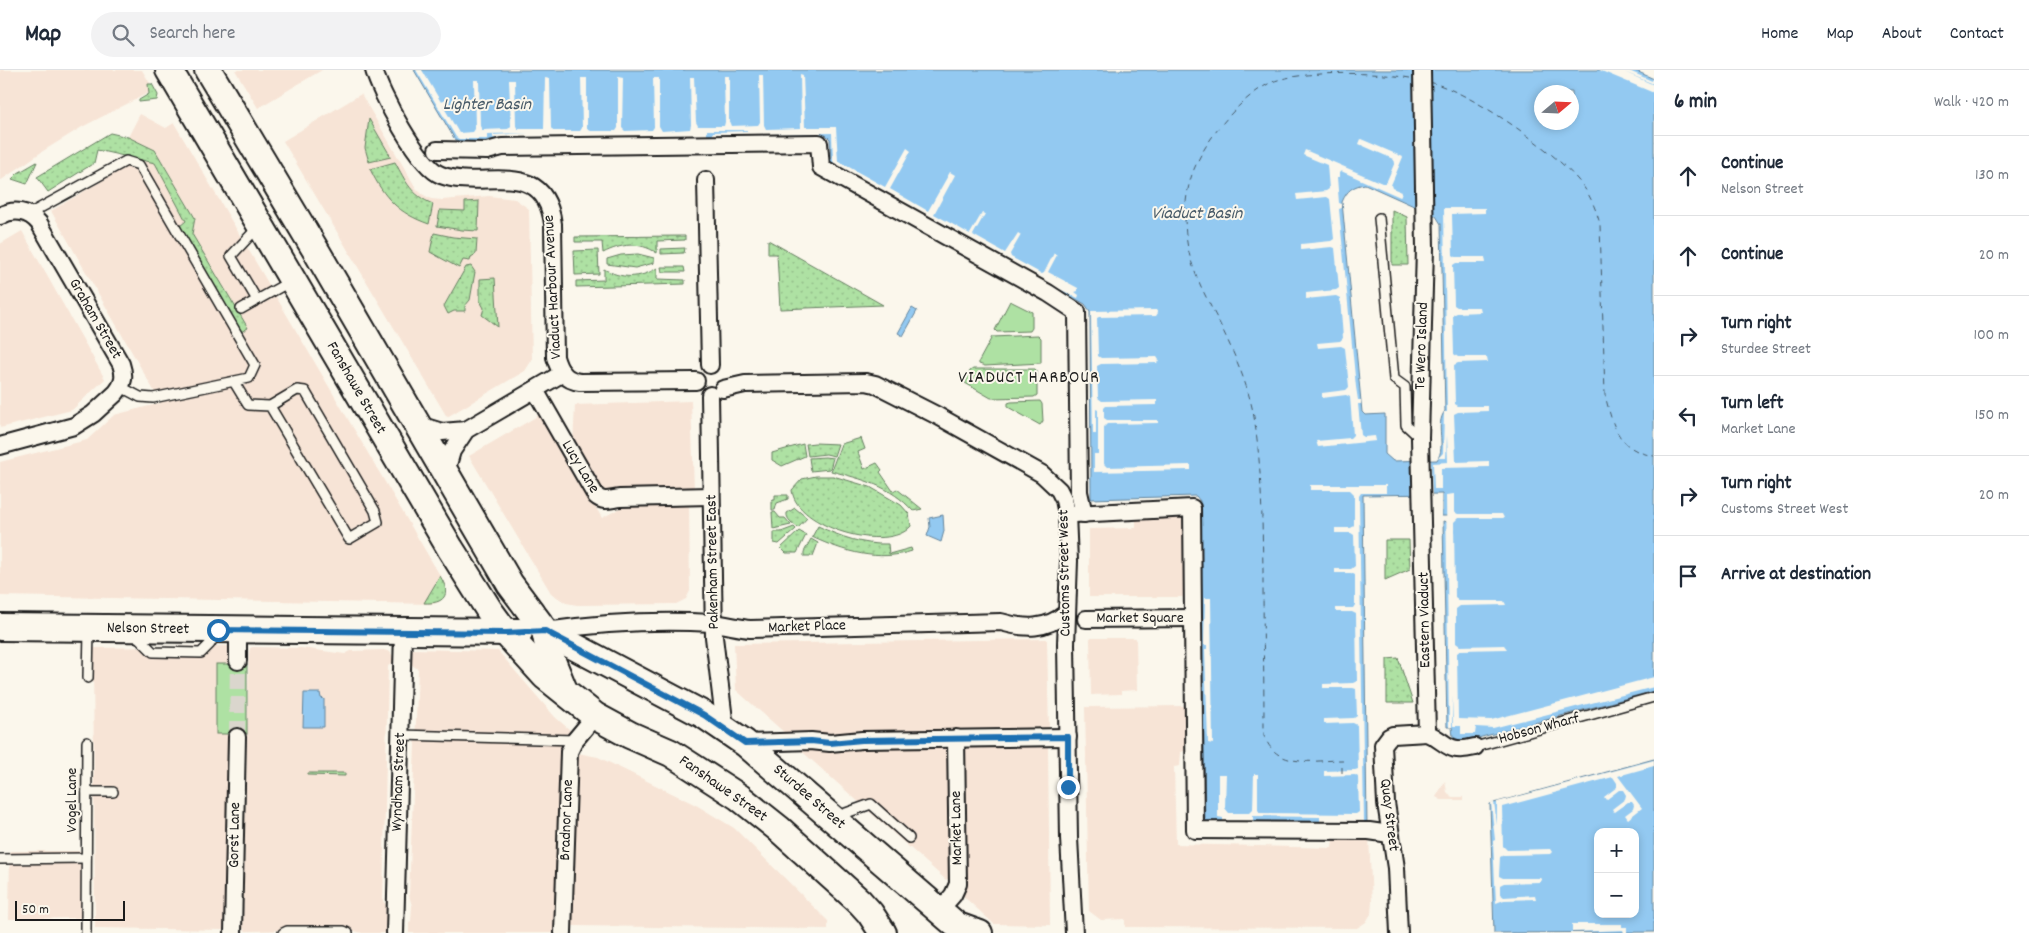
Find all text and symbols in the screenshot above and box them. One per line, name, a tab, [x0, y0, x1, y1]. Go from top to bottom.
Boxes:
search box	[91, 12, 441, 57]
text: Map	[25, 18, 61, 52]
icon: search	[109, 21, 137, 49]
text: Search here	[149, 21, 235, 48]
text: Home	[1761, 22, 1798, 47]
text: Map	[1826, 22, 1854, 47]
text: About	[1882, 22, 1922, 47]
text: Contact	[1950, 22, 2004, 47]
north arrow	[1534, 85, 1579, 130]
text: 6 min	[1674, 88, 1717, 118]
text: Walk · 420 m	[1934, 91, 2009, 114]
water label: Lighter Basin	[443, 93, 532, 118]
text: Continue	[1721, 151, 1783, 178]
icon: ahead	[1674, 162, 1702, 190]
text: 130 m	[1975, 164, 2009, 187]
text: Nelson Street	[1721, 178, 1804, 201]
water label: Viaduct Basin	[1152, 202, 1243, 227]
street label: Viaduct Harbour Avenue	[538, 214, 568, 360]
icon: ahead	[1674, 242, 1702, 270]
text: Continue	[1721, 242, 1783, 269]
text: 20 m	[1979, 244, 2009, 267]
street label: Graham Street	[63, 274, 127, 364]
street label: Te Wero Island	[1409, 302, 1435, 390]
text: Turn right	[1721, 311, 1792, 338]
icon: right	[1674, 322, 1702, 350]
text: 100 m	[1973, 324, 2009, 347]
street label: Fanshawe Street	[320, 337, 392, 439]
text: Sturdee Street	[1721, 338, 1811, 361]
district label: VIADUCT HARBOUR	[958, 366, 1100, 391]
text: Turn left	[1721, 391, 1784, 418]
icon: left	[1674, 402, 1702, 430]
text: 150 m	[1975, 404, 2009, 427]
text: Market Lane	[1721, 418, 1795, 441]
street label: Lucy Lane	[555, 436, 605, 498]
text: Turn right	[1721, 471, 1792, 498]
icon: right	[1674, 482, 1702, 510]
text: 20 m	[1979, 484, 2009, 507]
street label: Pakenham Street East	[700, 494, 726, 630]
text: Customs Street West	[1721, 498, 1848, 521]
street label: Customs Street West	[1052, 509, 1078, 637]
icon: arrive	[1674, 562, 1702, 590]
text: Arrive at destination	[1721, 562, 1871, 589]
street label: Eastern Viaduct	[1413, 572, 1437, 668]
street label: Market Square	[1096, 607, 1184, 630]
street label: Market Place	[768, 614, 846, 640]
street label: Nelson Street	[107, 617, 190, 641]
route start	[207, 619, 230, 642]
street label: Hobson Wharf	[1496, 707, 1582, 751]
street label: Wyndham Street	[386, 732, 412, 832]
street label: Fanshawe Street	[674, 750, 772, 828]
street label: Sturdee Street	[768, 759, 851, 835]
street label: Vogel Lane	[61, 768, 84, 832]
route end	[1057, 776, 1080, 799]
street label: Quay Street	[1373, 777, 1405, 853]
street label: Bradnor Lane	[554, 779, 580, 861]
street label: Market Lane	[945, 791, 969, 865]
street label: Gorst Lane	[223, 802, 247, 868]
map controls	[1594, 828, 1639, 918]
button: +	[1594, 828, 1639, 873]
button: −	[1594, 873, 1639, 918]
scale bar	[15, 898, 125, 921]
text: 50 m	[22, 900, 49, 920]

